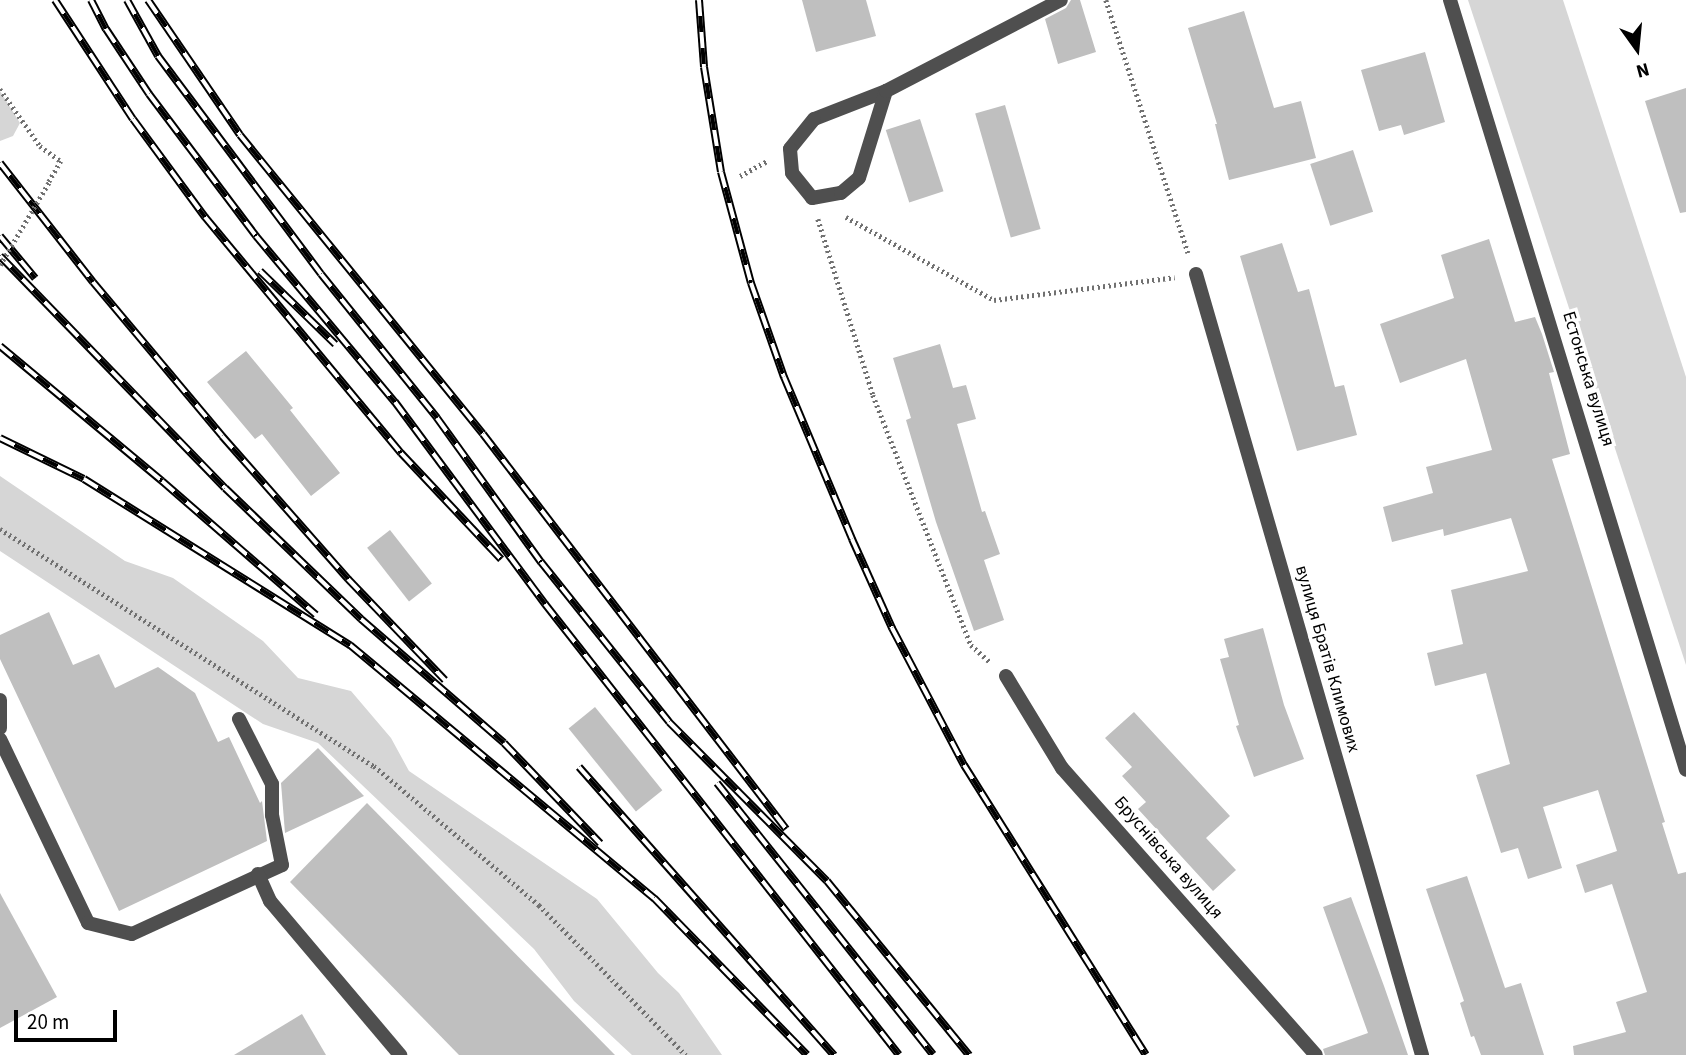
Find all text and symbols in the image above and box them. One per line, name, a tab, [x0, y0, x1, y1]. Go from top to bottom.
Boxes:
north arrow	[1602, 14, 1672, 84]
text: N	[1633, 55, 1652, 84]
street label: Естонська вулиця	[1557, 309, 1619, 449]
street label: вулиця Братів Климових	[1290, 563, 1364, 755]
street label: Бруснівська вулиця	[1109, 792, 1227, 924]
scale bar	[18, 996, 121, 1040]
text: 20 m	[27, 1007, 69, 1037]

